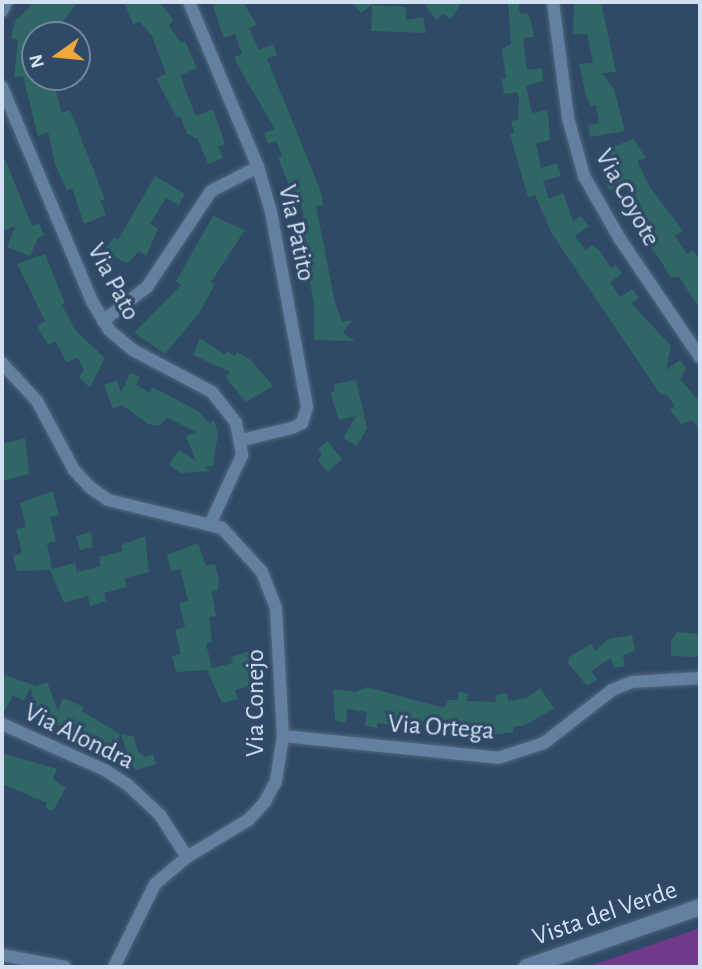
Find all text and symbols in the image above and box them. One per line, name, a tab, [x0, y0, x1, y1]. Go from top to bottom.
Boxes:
north arrow	[21, 21, 91, 91]
text: N	[26, 52, 48, 70]
street label: Via Coyote	[588, 144, 666, 252]
street label: Via Patito	[271, 182, 321, 284]
street label: Via Pato	[80, 238, 146, 326]
street label: Via Conejo	[240, 649, 272, 757]
street label: Via Alondra	[19, 697, 139, 777]
street label: Via Ortega	[387, 709, 495, 747]
street label: Vista del Verde	[529, 875, 681, 953]

